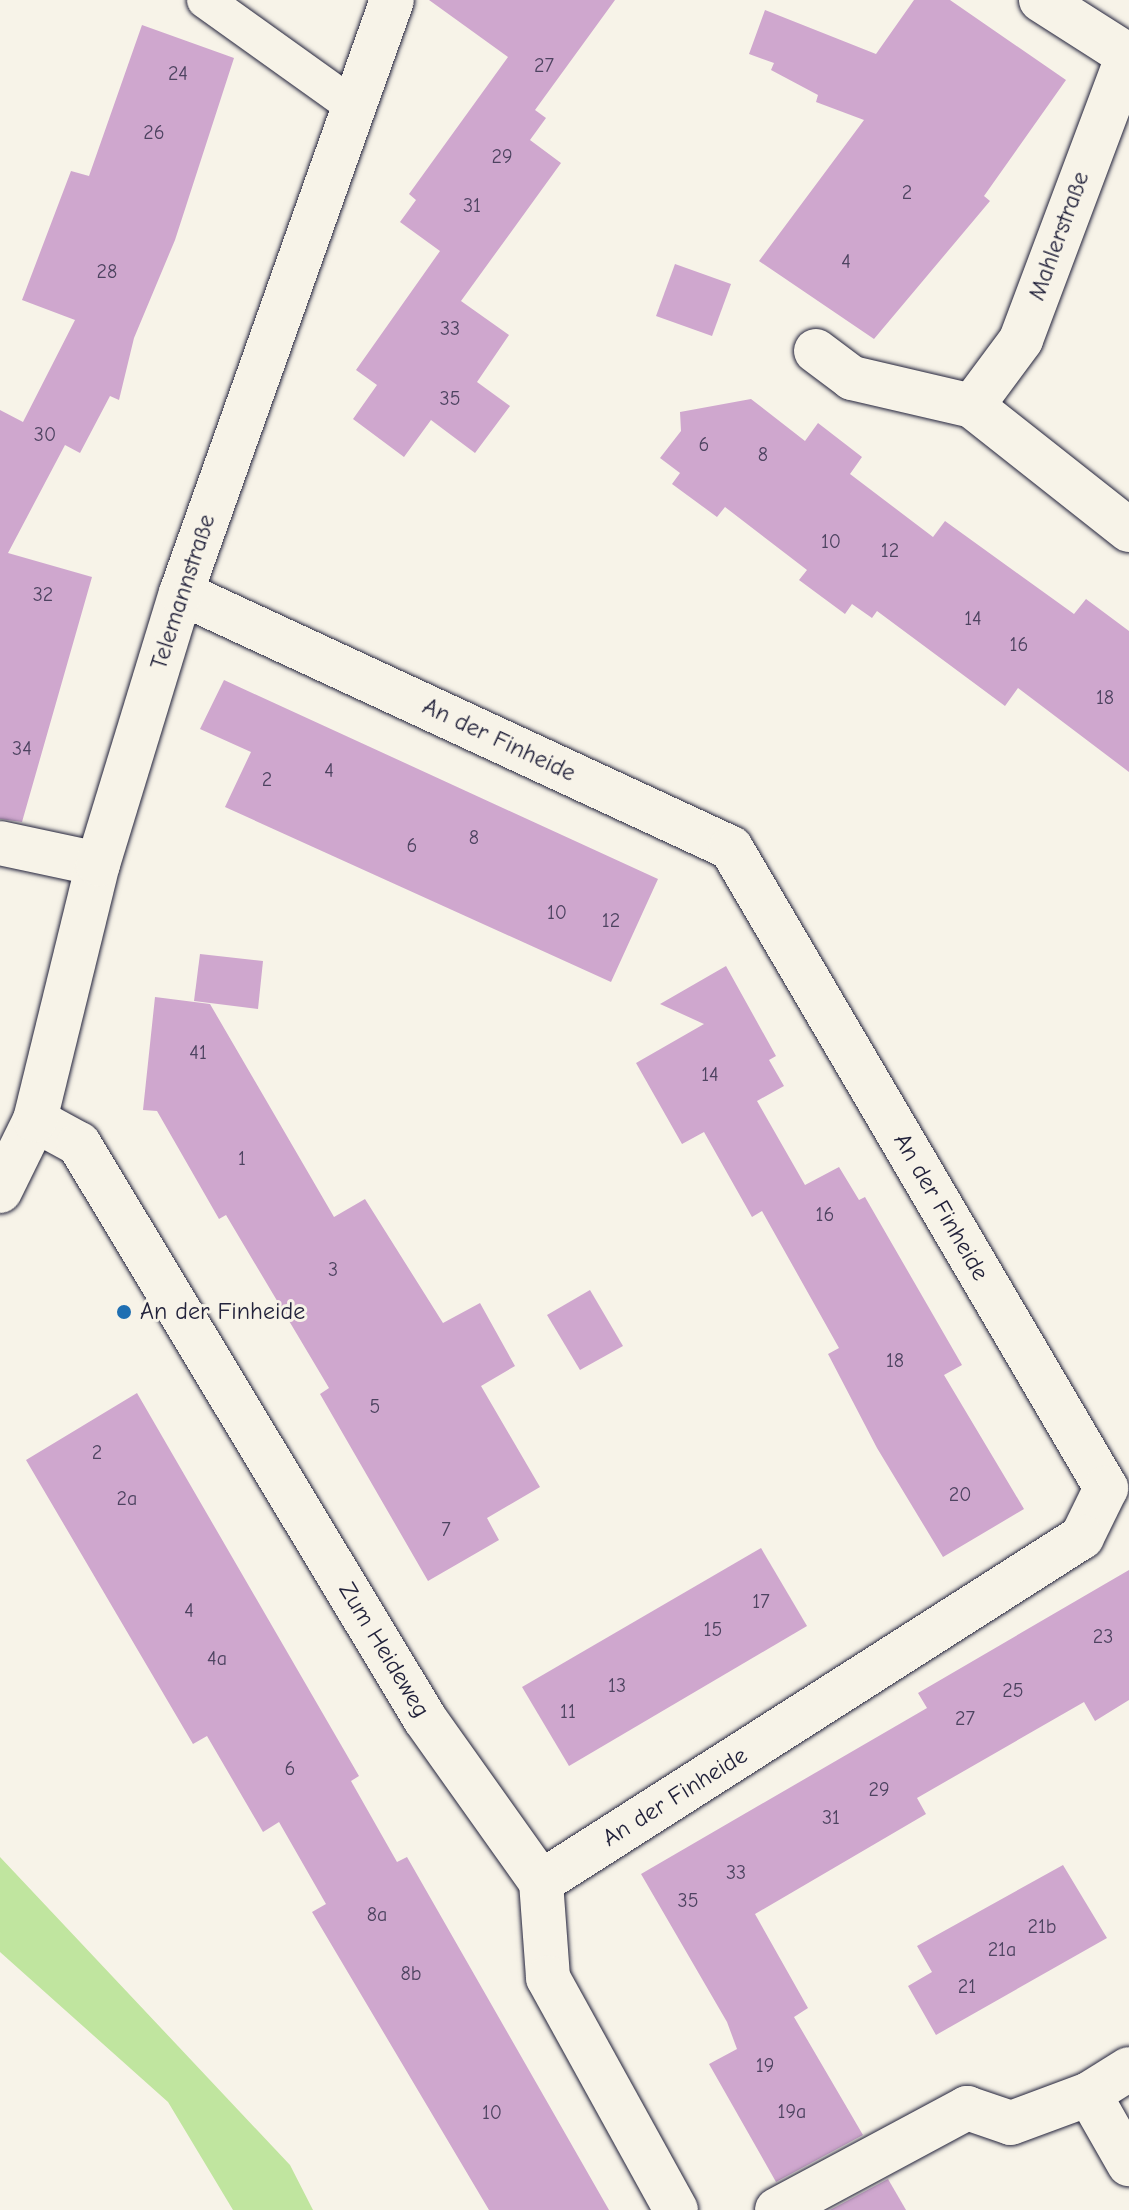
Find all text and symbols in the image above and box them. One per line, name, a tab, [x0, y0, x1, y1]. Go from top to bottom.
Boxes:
house number: 27	[534, 53, 554, 77]
house number: 24	[168, 61, 188, 85]
house number: 26	[143, 120, 165, 144]
house number: 29	[491, 144, 513, 168]
street label: Mahlerstraße	[1022, 168, 1096, 304]
house number: 2	[902, 180, 912, 204]
house number: 31	[463, 193, 481, 217]
house number: 4	[841, 249, 851, 273]
house number: 28	[97, 259, 117, 283]
house number: 33	[440, 316, 460, 340]
house number: 35	[440, 386, 460, 410]
house number: 30	[34, 422, 56, 446]
house number: 6	[699, 432, 709, 456]
house number: 8	[758, 442, 768, 466]
street label: Telemannstraße	[144, 511, 222, 673]
house number: 10	[821, 529, 841, 553]
house number: 12	[881, 538, 899, 562]
house number: 32	[33, 582, 53, 606]
house number: 14	[964, 606, 982, 630]
house number: 16	[1010, 632, 1028, 656]
house number: 18	[1096, 685, 1114, 709]
street label: An der Finheide	[418, 692, 580, 788]
house number: 34	[12, 736, 32, 760]
house number: 4	[324, 758, 334, 782]
house number: 2	[262, 767, 272, 791]
house number: 8	[469, 825, 479, 849]
house number: 6	[407, 833, 417, 857]
house number: 10	[547, 900, 567, 924]
house number: 12	[602, 908, 620, 932]
house number: 41	[189, 1040, 207, 1064]
house number: 14	[701, 1062, 719, 1086]
street label: An der Finheide	[887, 1128, 995, 1286]
house number: 1	[238, 1146, 246, 1170]
house number: 16	[816, 1202, 834, 1226]
house number: 3	[328, 1257, 338, 1281]
place label: An der Finheide	[140, 1298, 305, 1326]
marker: An der Finheide	[115, 1303, 133, 1321]
house number: 18	[886, 1348, 904, 1372]
house number: 5	[370, 1394, 380, 1418]
house number: 2	[92, 1440, 102, 1464]
house number: 20	[949, 1482, 971, 1506]
house number: 2a	[117, 1486, 137, 1510]
house number: 7	[441, 1517, 451, 1541]
street label: Zum Heideweg	[332, 1577, 436, 1723]
house number: 17	[752, 1589, 770, 1613]
house number: 4	[184, 1598, 194, 1622]
house number: 15	[704, 1617, 722, 1641]
house number: 23	[1093, 1624, 1113, 1648]
house number: 4a	[207, 1646, 227, 1670]
house number: 13	[608, 1673, 626, 1697]
house number: 25	[1002, 1678, 1024, 1702]
house number: 11	[560, 1699, 576, 1723]
house number: 27	[955, 1706, 975, 1730]
street label: An der Finheide	[597, 1741, 753, 1853]
house number: 6	[285, 1756, 295, 1780]
house number: 29	[868, 1777, 890, 1801]
house number: 31	[822, 1805, 840, 1829]
house number: 33	[726, 1860, 746, 1884]
house number: 35	[678, 1888, 698, 1912]
house number: 8a	[367, 1902, 387, 1926]
house number: 21b	[1027, 1914, 1057, 1938]
house number: 21a	[988, 1937, 1016, 1961]
house number: 8b	[401, 1961, 421, 1985]
house number: 21	[958, 1974, 976, 1998]
house number: 19	[756, 2053, 774, 2077]
house number: 19a	[778, 2099, 806, 2123]
house number: 10	[482, 2100, 502, 2124]

